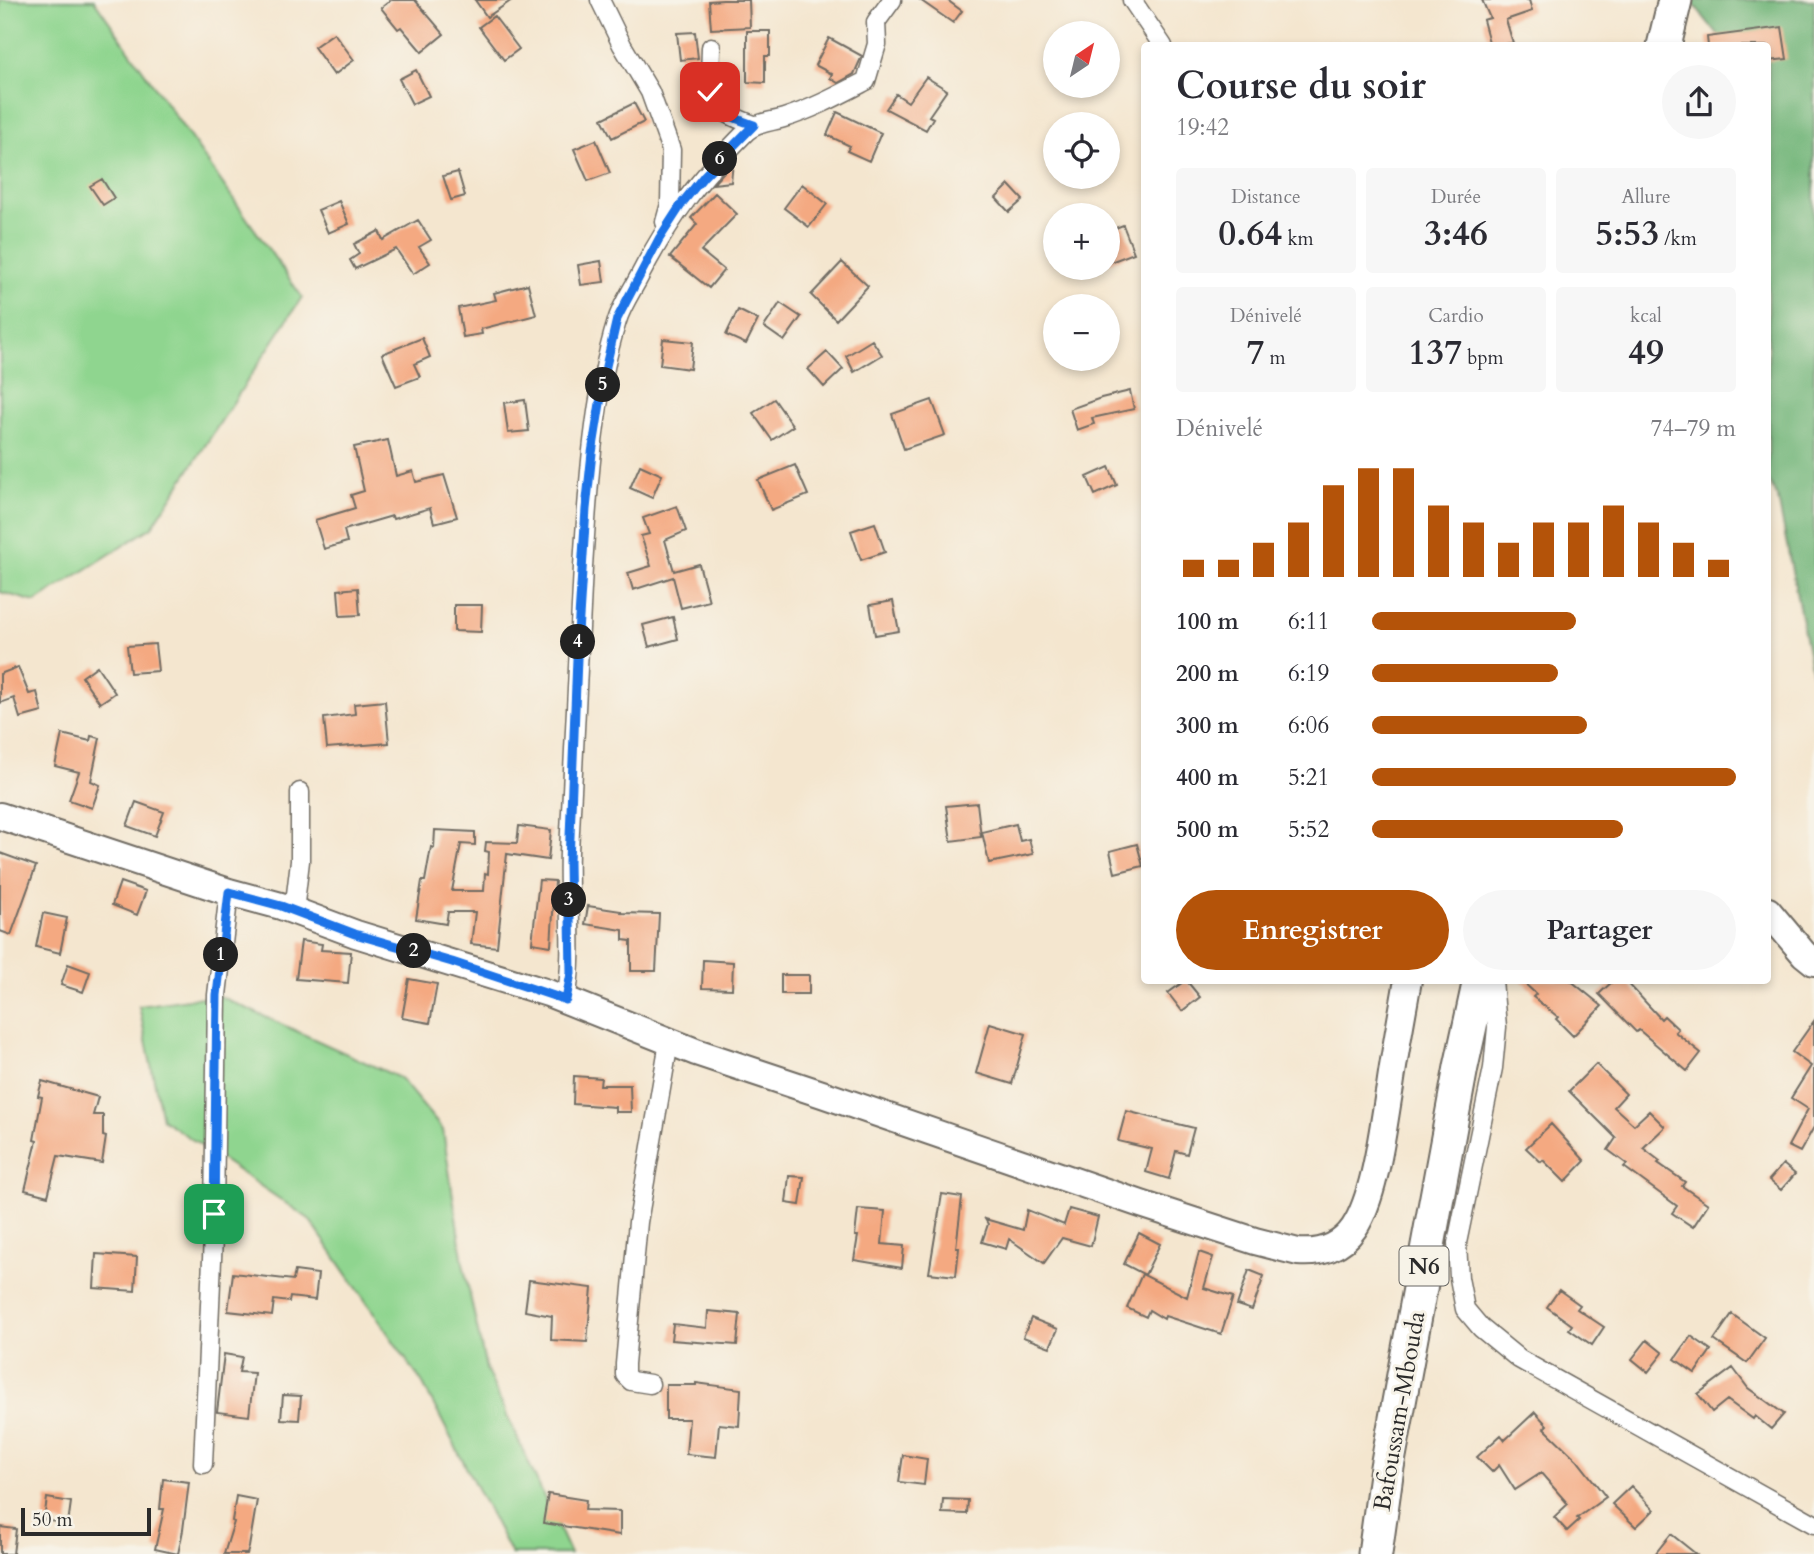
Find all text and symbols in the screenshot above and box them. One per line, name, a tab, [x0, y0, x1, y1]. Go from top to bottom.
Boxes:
north arrow	[1043, 21, 1120, 98]
map controls	[1043, 21, 1120, 371]
text: Course du soir	[1176, 60, 1426, 112]
pin	[680, 62, 740, 122]
button: share	[1662, 65, 1736, 139]
icon: check	[691, 73, 729, 111]
button: locate	[1043, 112, 1120, 189]
text: 19:42	[1176, 112, 1229, 143]
pin: 6	[702, 142, 738, 176]
text: 6	[715, 145, 724, 171]
text: Distance	[1231, 184, 1301, 210]
text: Durée	[1431, 184, 1481, 210]
text: Allure	[1621, 184, 1671, 210]
button: +	[1043, 203, 1120, 280]
text: 0.64	[1218, 210, 1282, 258]
text: 3:46	[1424, 210, 1488, 258]
text: 5:53	[1595, 210, 1659, 258]
text: km	[1282, 226, 1314, 252]
text: /km	[1659, 226, 1697, 252]
button: −	[1043, 294, 1120, 371]
text: Dénivelé	[1230, 303, 1302, 329]
text: Cardio	[1428, 303, 1484, 329]
text: kcal	[1630, 303, 1662, 329]
text: 7	[1246, 329, 1264, 377]
text: 137	[1408, 329, 1462, 377]
text: 49	[1628, 329, 1664, 377]
text: m	[1264, 345, 1286, 371]
text: bpm	[1462, 345, 1504, 371]
pin: 5	[586, 368, 620, 402]
text: 5	[598, 371, 607, 397]
text: Dénivelé	[1176, 413, 1263, 444]
text: 74–79 m	[1651, 413, 1736, 444]
text: 100 m	[1176, 606, 1239, 637]
text: 6:11	[1288, 606, 1329, 637]
pin: 4	[560, 624, 596, 660]
text: 4	[573, 628, 582, 654]
text: 200 m	[1176, 658, 1239, 689]
text: 6:19	[1288, 658, 1329, 689]
text: 300 m	[1176, 710, 1239, 741]
text: 6:06	[1288, 710, 1329, 741]
text: 400 m	[1176, 762, 1239, 793]
text: 5:21	[1288, 762, 1329, 793]
text: 500 m	[1176, 814, 1239, 845]
text: 5:52	[1288, 814, 1329, 845]
pin: 3	[552, 883, 586, 918]
text: 3	[564, 886, 573, 912]
button: Enregistrer	[1176, 890, 1449, 970]
button: Partager	[1463, 890, 1736, 970]
pin: 2	[396, 934, 432, 968]
pin: 1	[204, 937, 238, 972]
text: 2	[409, 937, 418, 963]
text: 1	[216, 941, 225, 967]
pin	[184, 1184, 244, 1244]
icon: arrive	[195, 1195, 233, 1233]
road number: N6	[1400, 1246, 1448, 1286]
street label: Bafoussam-Mbouda	[1366, 1308, 1433, 1514]
scale bar	[21, 1505, 150, 1537]
text: 50 m	[32, 1507, 73, 1533]

